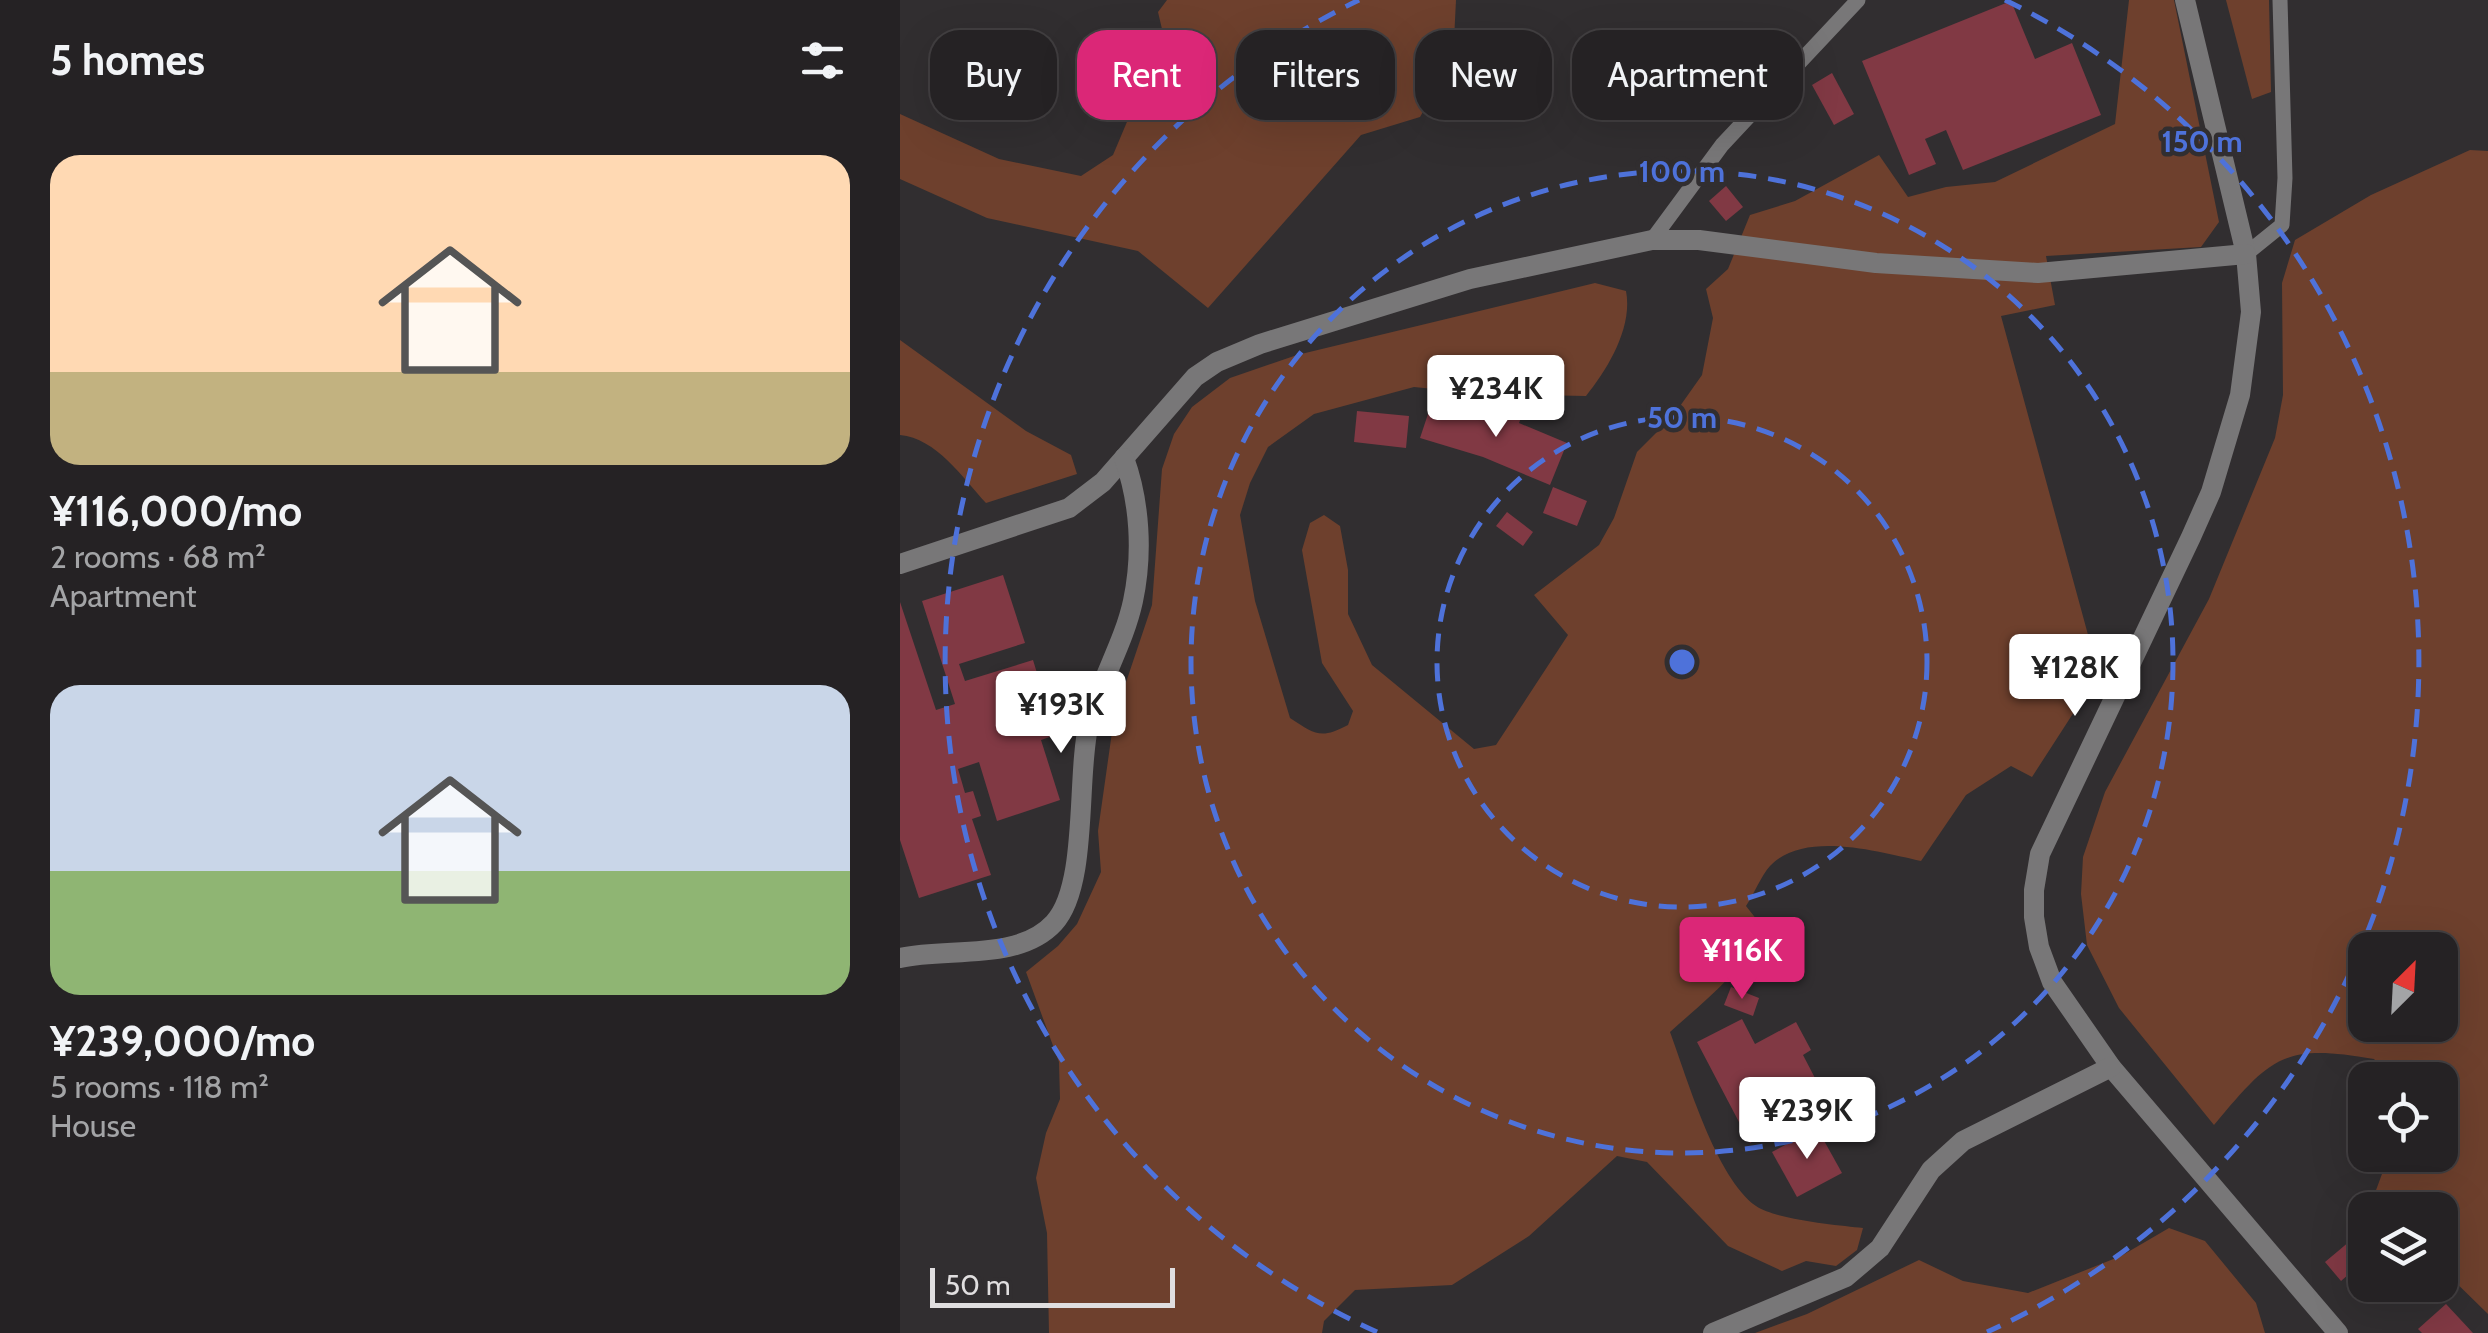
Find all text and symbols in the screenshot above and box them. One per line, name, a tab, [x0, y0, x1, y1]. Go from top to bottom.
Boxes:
chip: Buy	[930, 30, 1057, 120]
chip: Rent	[1077, 30, 1216, 120]
chip: Filters	[1236, 30, 1395, 120]
chip: New	[1415, 30, 1552, 120]
chip: Apartment	[1572, 30, 1803, 120]
icon: filters	[795, 33, 850, 88]
text: 5 homes	[50, 34, 205, 86]
text: 150 m	[2161, 123, 2243, 160]
text: 100 m	[1639, 153, 1725, 190]
icon: home	[360, 220, 540, 400]
pin: ¥234K	[1426, 355, 1566, 440]
text: ¥234K	[1449, 368, 1543, 407]
text: 50 m	[1647, 399, 1717, 436]
text: ¥116,000/mo	[50, 485, 302, 537]
text: 2 rooms · 68 m²	[50, 537, 266, 576]
text: Apartment	[50, 576, 197, 615]
pin: ¥128K	[2005, 634, 2145, 719]
centre of rings	[1664, 644, 1700, 680]
text: ¥128K	[2031, 647, 2119, 686]
pin: ¥193K	[991, 671, 1131, 756]
text: ¥193K	[1018, 684, 1104, 723]
icon: home	[360, 750, 540, 930]
pin: ¥116K	[1672, 917, 1812, 1002]
text: ¥116K	[1702, 930, 1783, 969]
north arrow	[2348, 932, 2458, 1042]
map controls	[2348, 932, 2458, 1302]
text: ¥239,000/mo	[50, 1015, 315, 1067]
button: locate	[2348, 1062, 2458, 1172]
text: 5 rooms · 118 m²	[50, 1067, 269, 1106]
pin: ¥239K	[1737, 1077, 1877, 1162]
text: ¥239K	[1761, 1090, 1853, 1129]
text: House	[50, 1106, 136, 1145]
button: layers	[2348, 1192, 2458, 1302]
scale bar	[930, 1263, 1175, 1308]
text: 50 m	[945, 1268, 1011, 1302]

